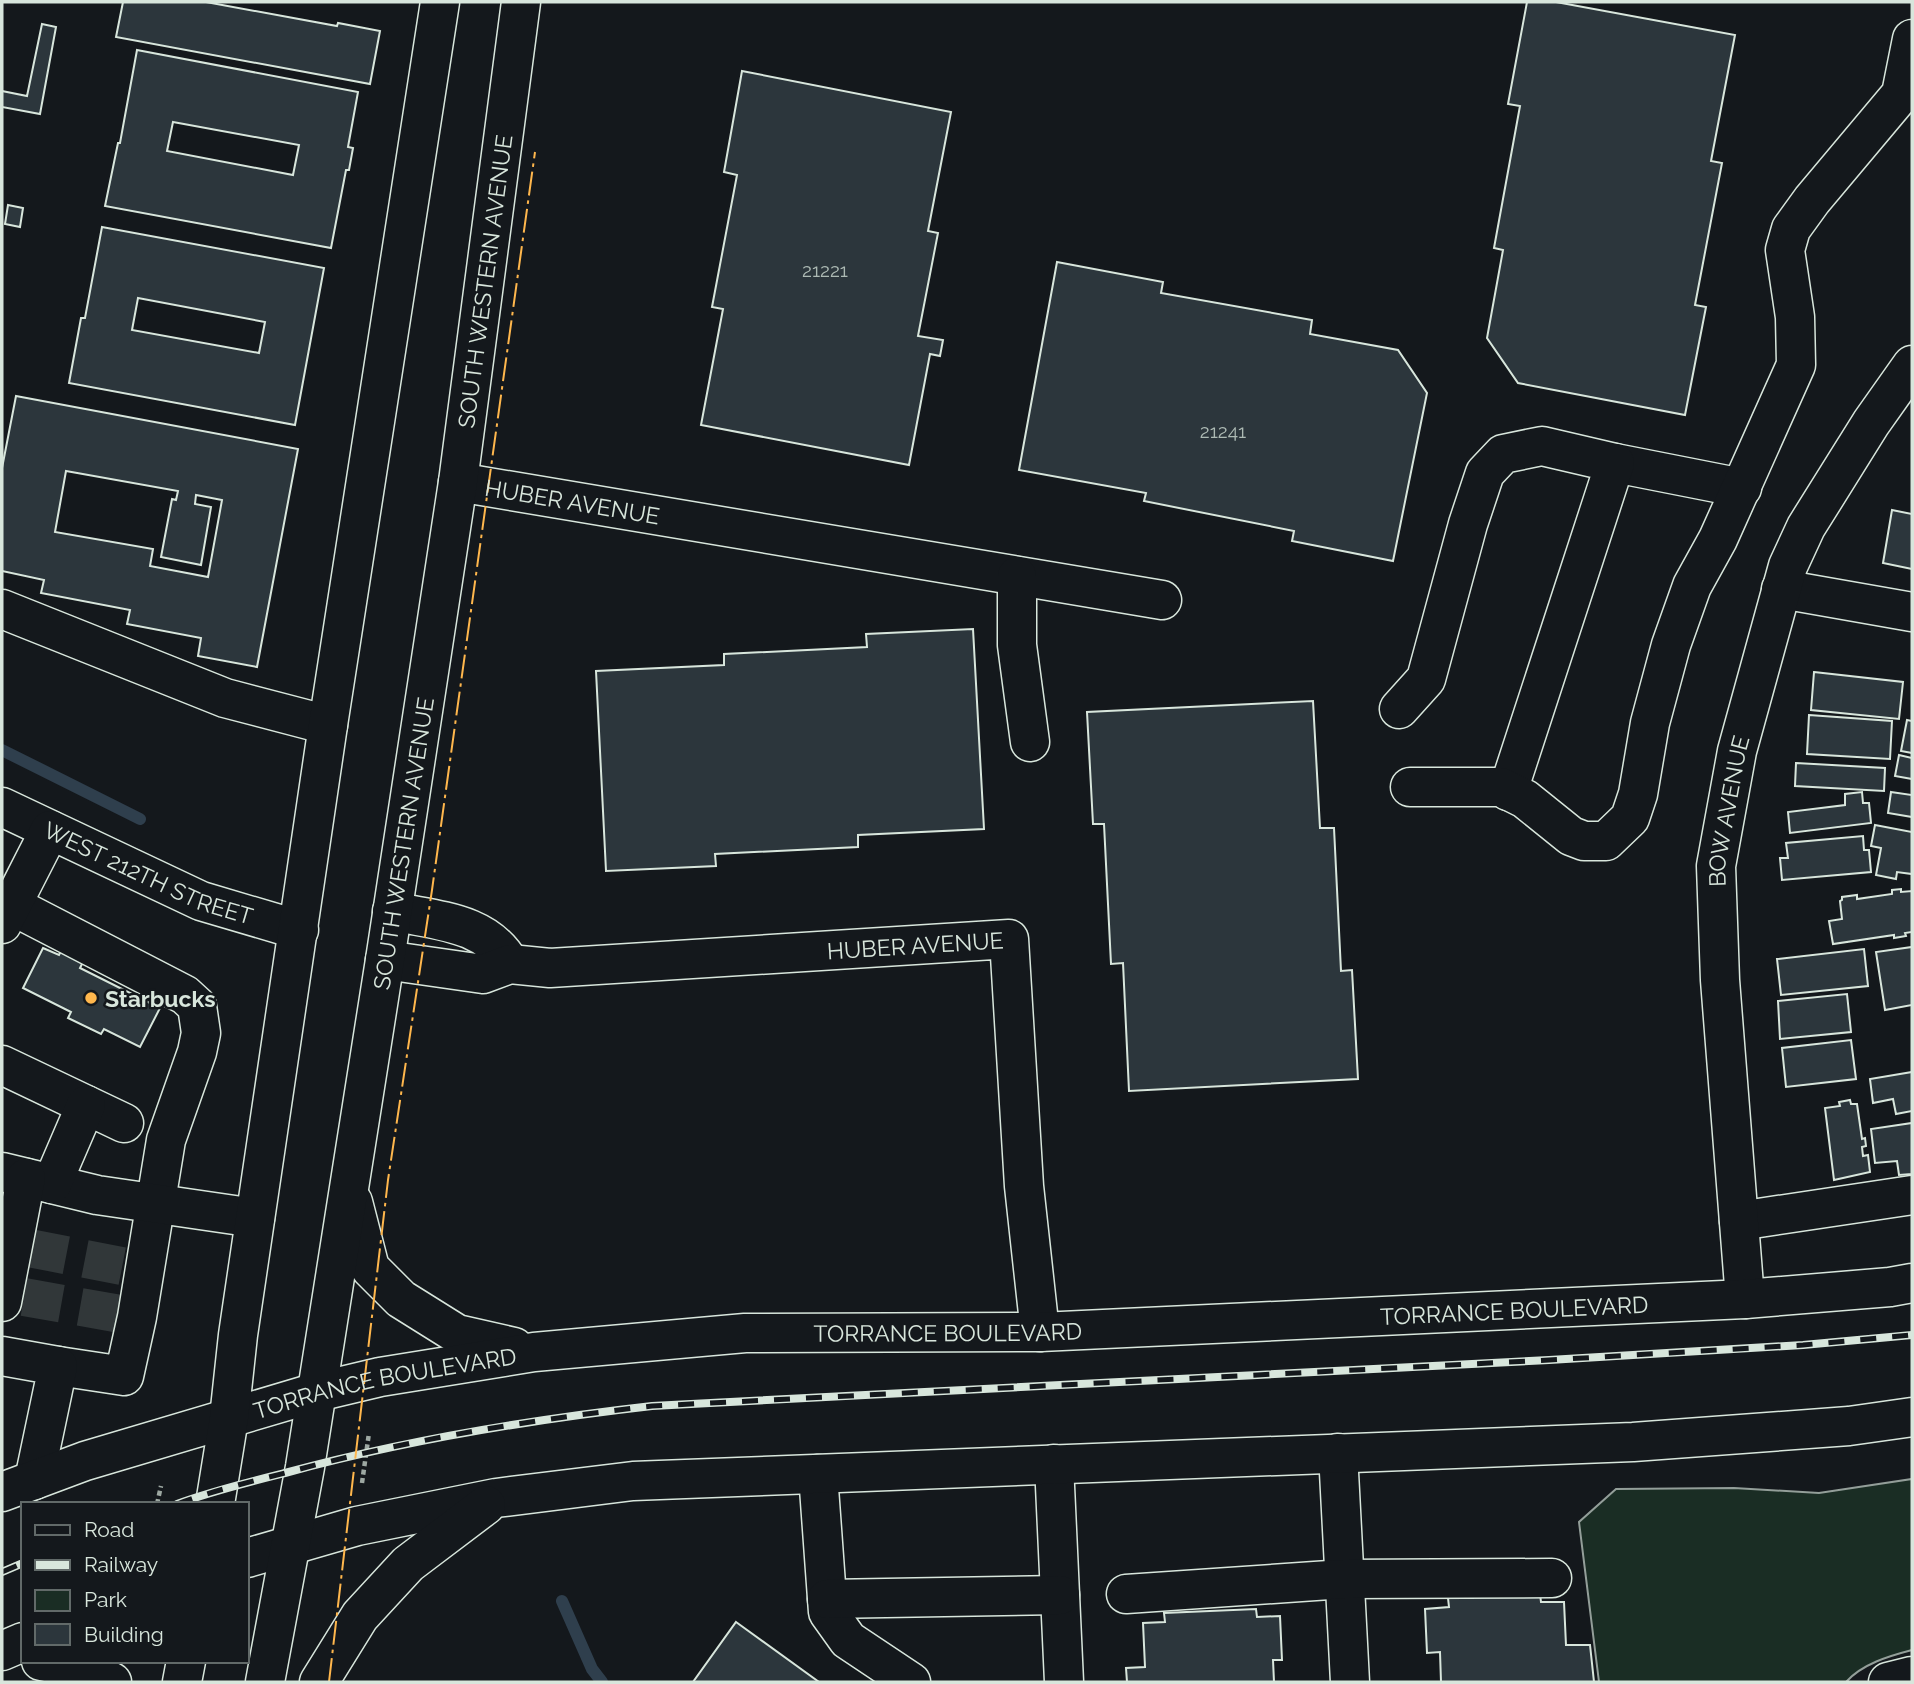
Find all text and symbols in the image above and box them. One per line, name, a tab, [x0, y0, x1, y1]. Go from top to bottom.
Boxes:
street label: SOUTH WESTERN AVENUE	[452, 133, 517, 430]
house number: 21221	[802, 259, 848, 281]
house number: 21241	[1200, 420, 1246, 442]
street label: HUBER AVENUE	[483, 473, 662, 529]
street label: SOUTH WESTERN AVENUE	[367, 695, 438, 992]
street label: BOW AVENUE	[1702, 732, 1754, 887]
street label: WEST 212TH STREET	[40, 815, 256, 929]
street label: HUBER AVENUE	[826, 926, 1004, 964]
place label: Starbucks	[105, 985, 216, 1012]
marker: Starbucks	[83, 990, 99, 1006]
street label: TORRANCE BOULEVARD	[1379, 1290, 1649, 1330]
street label: TORRANCE BOULEVARD	[813, 1317, 1083, 1346]
street label: TORRANCE BOULEVARD	[250, 1342, 518, 1424]
legend	[21, 1502, 248, 1663]
text: Road	[84, 1517, 134, 1542]
text: Railway	[84, 1552, 158, 1577]
text: Park	[84, 1587, 127, 1612]
text: Building	[84, 1622, 164, 1647]

